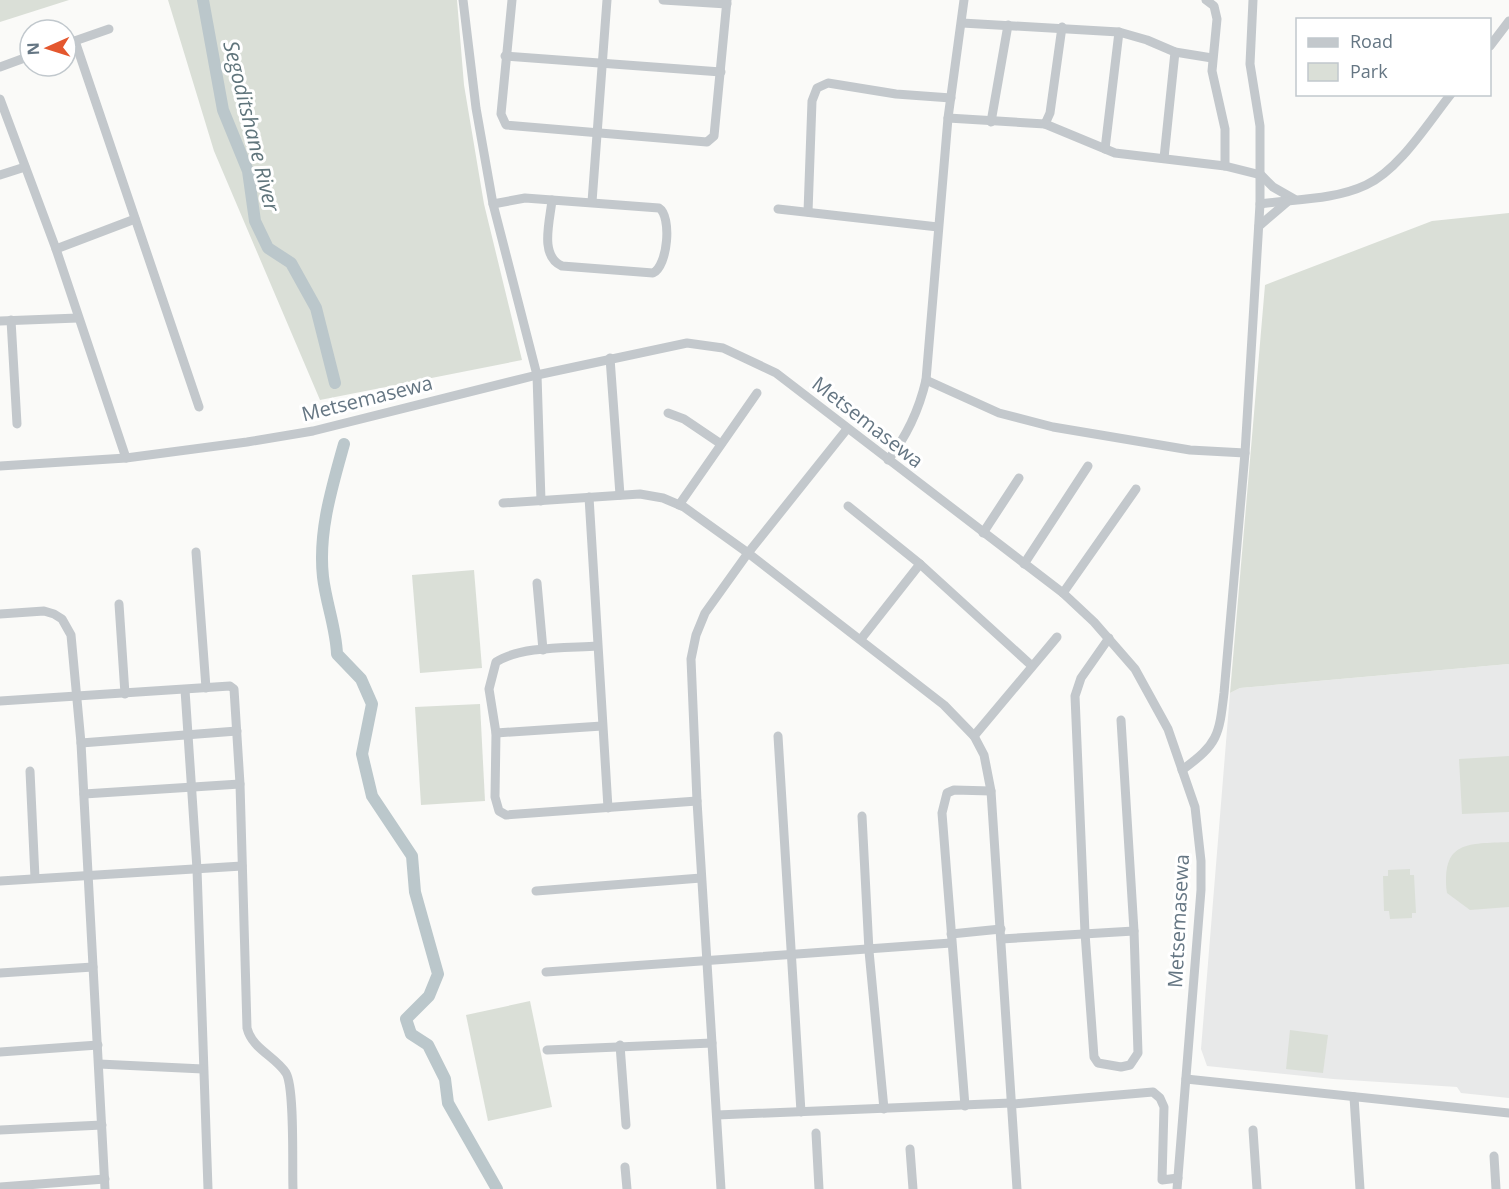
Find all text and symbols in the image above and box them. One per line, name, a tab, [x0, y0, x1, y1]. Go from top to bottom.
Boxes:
north arrow	[18, 18, 78, 78]
legend	[1296, 18, 1491, 96]
text: Road	[1350, 29, 1393, 53]
water label: Segoditshane River	[217, 38, 287, 215]
text: N	[22, 42, 44, 56]
text: Park	[1350, 59, 1388, 83]
street label: Metsemasewa	[299, 369, 435, 427]
street label: Metsemasewa	[807, 370, 929, 474]
street label: Metsemasewa	[1161, 853, 1195, 989]

